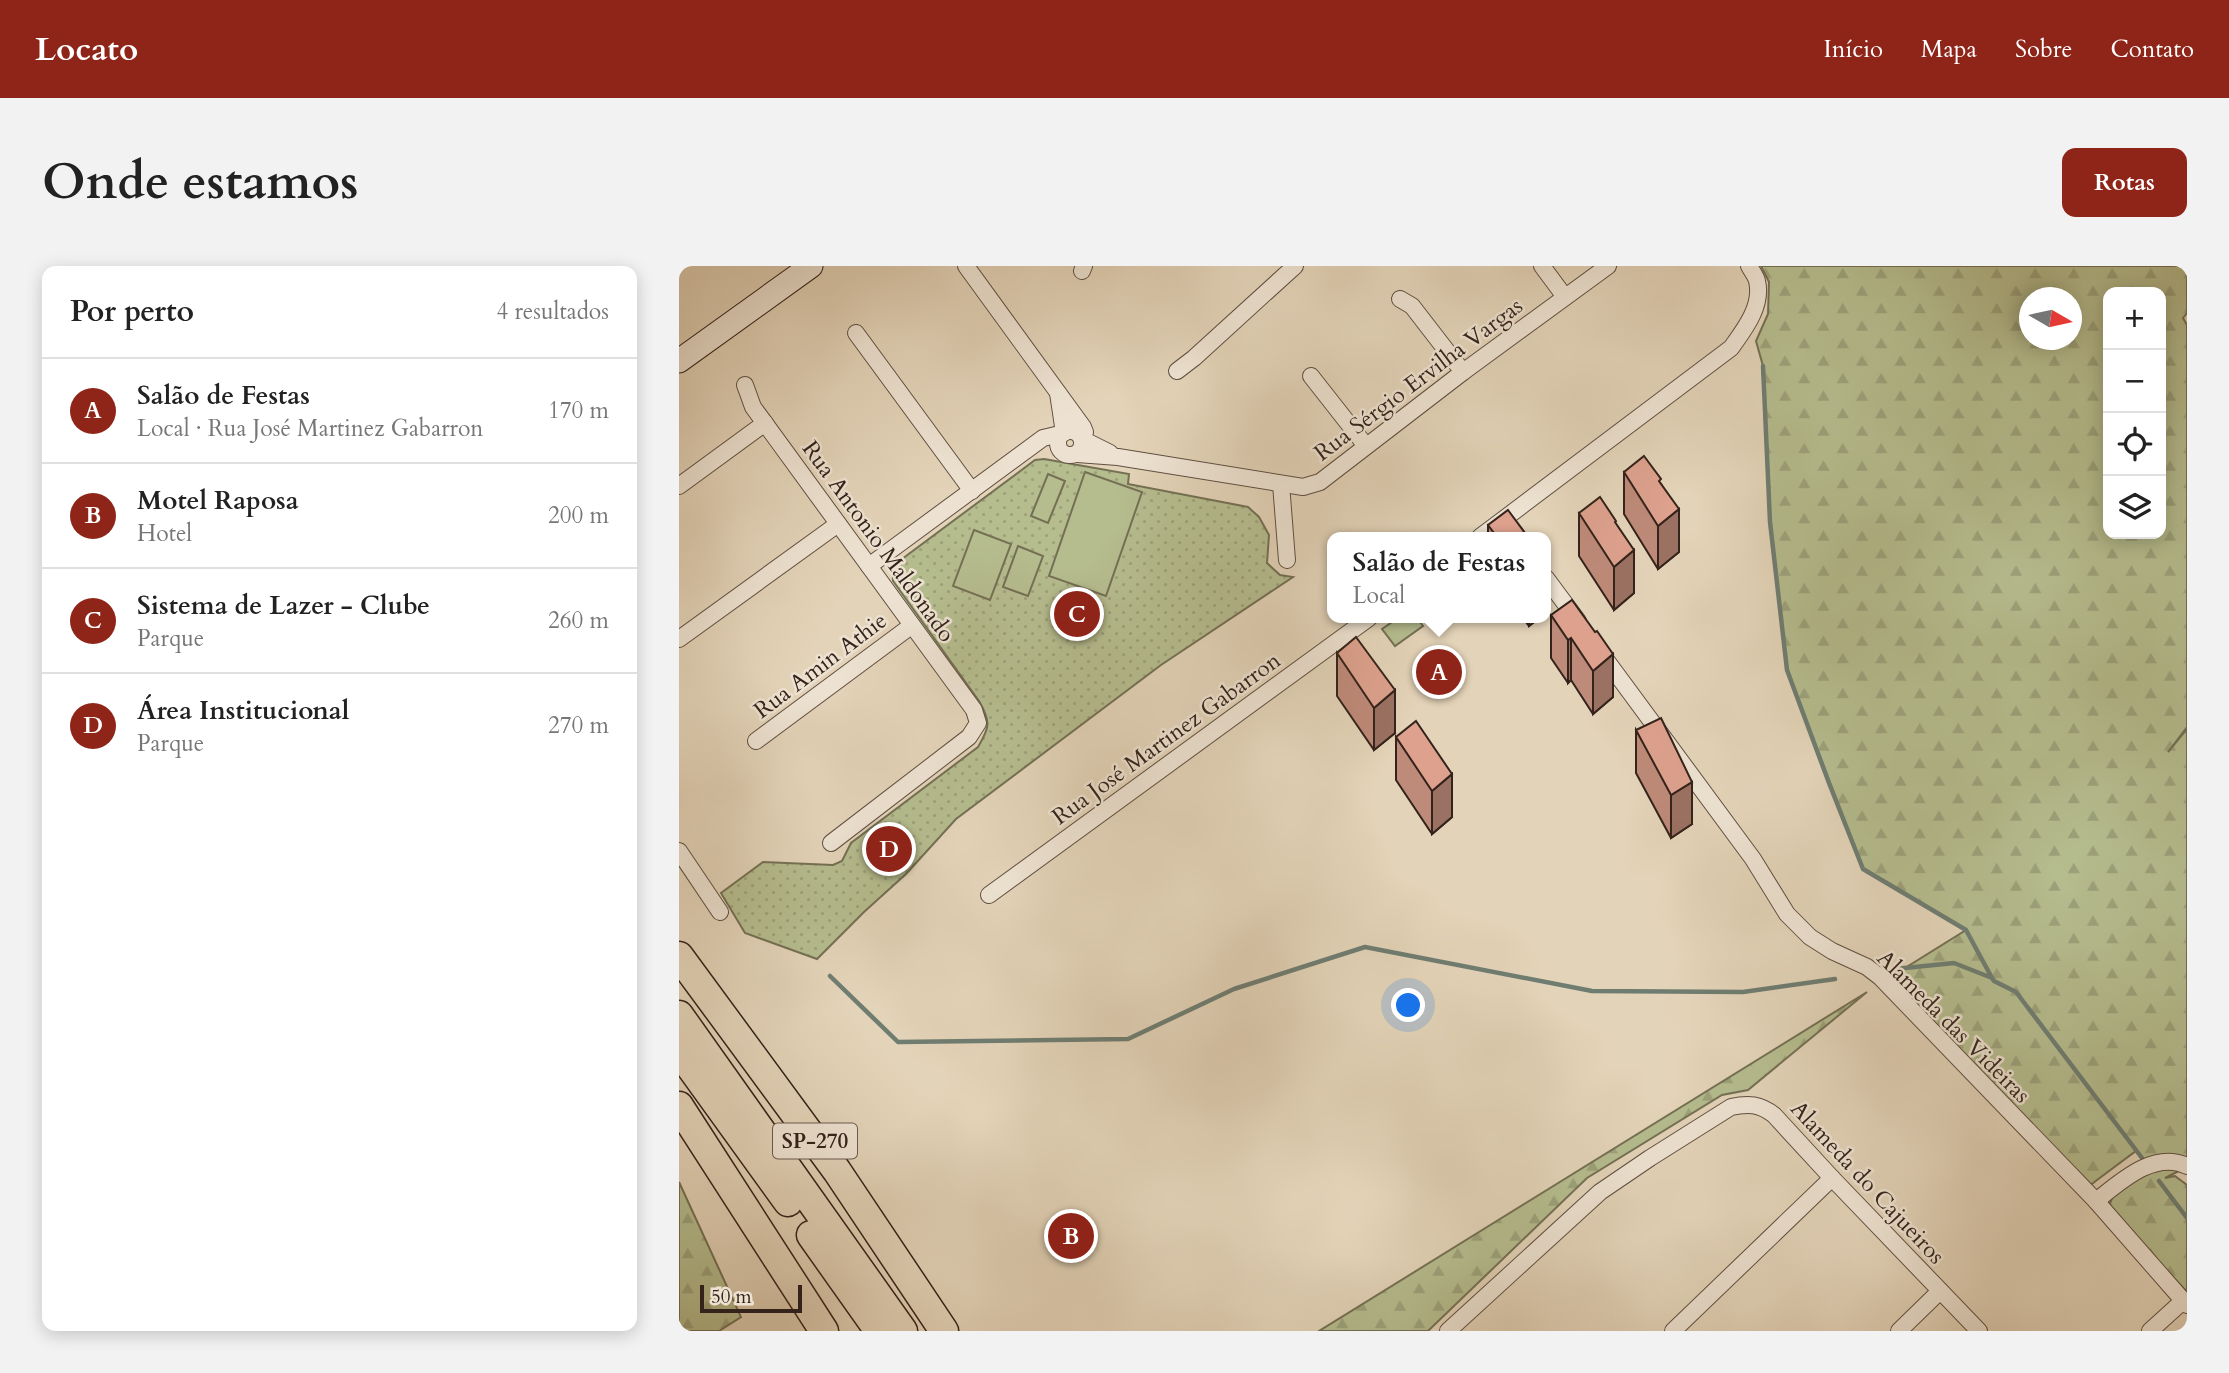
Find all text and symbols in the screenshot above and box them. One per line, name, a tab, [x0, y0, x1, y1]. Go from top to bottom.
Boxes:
text: Locato	[35, 27, 138, 72]
text: Início	[1824, 33, 1883, 66]
text: Mapa	[1921, 33, 1977, 66]
text: Sobre	[2015, 33, 2073, 66]
text: Contato	[2111, 33, 2194, 66]
button: Rotas	[2062, 148, 2187, 217]
text: Onde estamos	[42, 149, 358, 216]
north arrow	[2019, 287, 2082, 350]
map controls	[2103, 287, 2166, 539]
button: +	[2103, 287, 2166, 350]
text: Por perto	[70, 291, 194, 332]
street label: Rua Sérgio Ervilha Vargas	[1308, 291, 1529, 468]
text: 4 resultados	[496, 296, 609, 327]
button: −	[2103, 350, 2166, 413]
text: Salão de Festas	[137, 378, 310, 413]
text: A	[84, 395, 102, 426]
text: 170 m	[548, 395, 609, 426]
text: Local · Rua José Martinez Gabarron	[137, 413, 483, 444]
button: locate	[2103, 413, 2166, 476]
street label: Rua Antonio Maldonado	[795, 434, 962, 648]
button: layers	[2103, 476, 2166, 539]
text: Motel Raposa	[137, 483, 299, 518]
text: B	[85, 500, 101, 531]
text: 200 m	[548, 500, 609, 531]
text: Hotel	[137, 518, 192, 549]
popup	[1327, 532, 1551, 623]
text: Salão de Festas	[1353, 545, 1525, 580]
text: Local	[1353, 580, 1405, 611]
text: Sistema de Lazer - Clube	[137, 588, 430, 623]
pin: C	[1054, 588, 1100, 640]
text: C	[84, 605, 102, 636]
text: 260 m	[548, 605, 609, 636]
street label: Rua Amin Athie	[747, 605, 893, 726]
text: Parque	[137, 623, 204, 654]
street label: Rua José Martinez Gabarron	[1046, 645, 1287, 832]
pin: A	[1416, 646, 1462, 698]
text: Área Institucional	[137, 693, 349, 728]
text: D	[83, 710, 103, 741]
text: 270 m	[548, 710, 609, 741]
text: Parque	[137, 728, 204, 759]
pin: D	[866, 823, 912, 875]
street label: Alameda das Videiras	[1870, 943, 2037, 1110]
your location	[1391, 988, 1425, 1022]
street label: Alameda do Cajueiros	[1784, 1094, 1952, 1271]
road number: SP-270	[773, 1124, 857, 1158]
pin: B	[1048, 1210, 1094, 1262]
scale bar	[700, 1282, 801, 1314]
text: 50 m	[711, 1284, 752, 1310]

